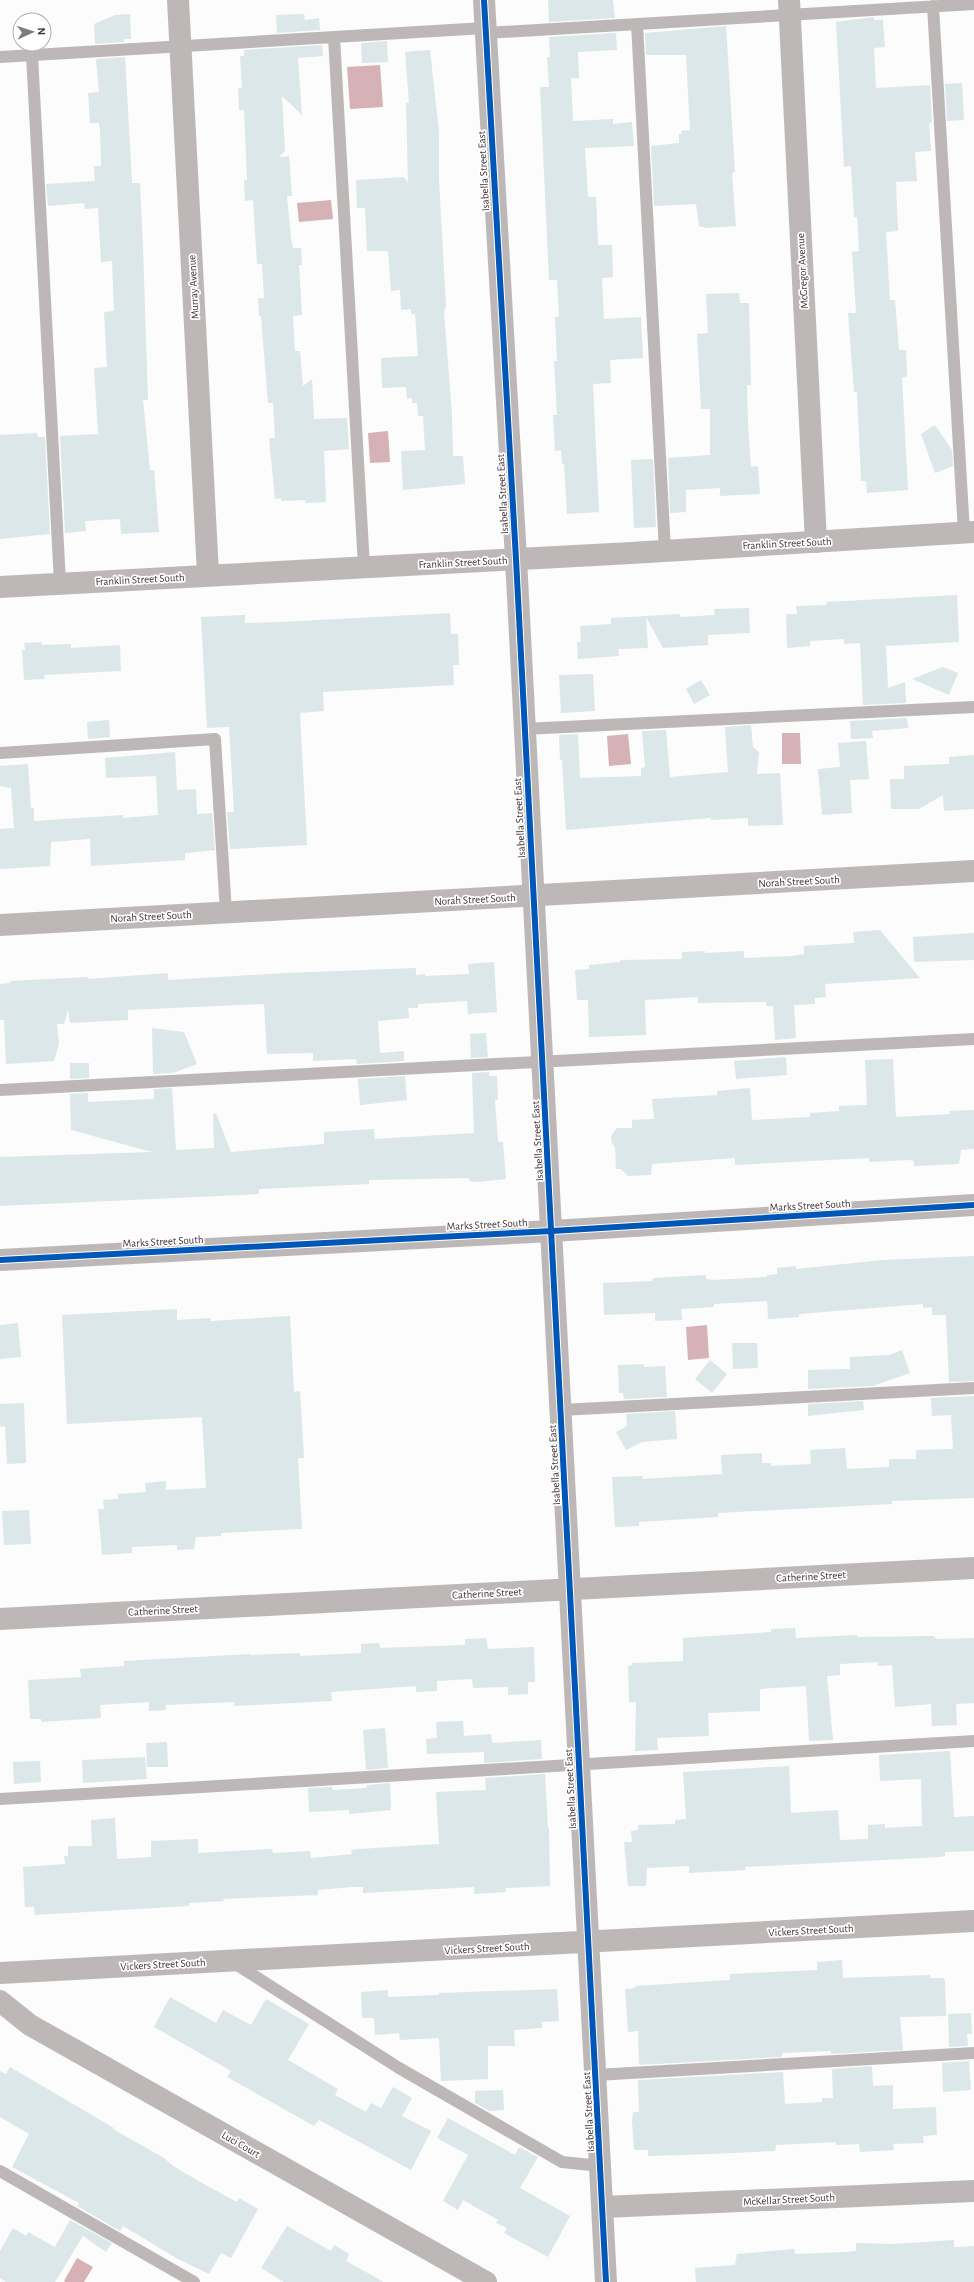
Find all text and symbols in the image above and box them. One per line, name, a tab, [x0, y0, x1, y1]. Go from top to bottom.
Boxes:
north arrow	[12, 12, 52, 52]
text: N	[36, 27, 47, 36]
street label: Isabella Street East	[476, 130, 491, 211]
street label: McGregor Avenue	[795, 233, 810, 309]
street label: Murray Avenue	[186, 254, 201, 319]
street label: Isabella Street East	[495, 453, 510, 534]
street label: Franklin Street South	[742, 536, 832, 551]
street label: Franklin Street South	[418, 555, 508, 570]
street label: Franklin Street South	[95, 572, 185, 587]
street label: Isabella Street East	[512, 777, 527, 858]
street label: Norah Street South	[758, 874, 840, 889]
street label: Norah Street South	[434, 892, 516, 907]
street label: Norah Street South	[110, 909, 192, 924]
street label: Isabella Street East	[530, 1100, 545, 1181]
street label: Marks Street South	[769, 1198, 851, 1213]
street label: Marks Street South	[446, 1217, 528, 1232]
street label: Marks Street South	[122, 1234, 204, 1249]
street label: Isabella Street East	[547, 1424, 562, 1505]
street label: Catherine Street	[776, 1569, 847, 1584]
street label: Catherine Street	[452, 1586, 523, 1601]
street label: Catherine Street	[128, 1603, 199, 1618]
street label: Isabella Street East	[563, 1748, 578, 1829]
street label: Vickers Street South	[768, 1923, 854, 1938]
street label: Vickers Street South	[444, 1941, 530, 1956]
street label: Vickers Street South	[120, 1957, 206, 1972]
street label: Isabella Street East	[581, 2071, 596, 2152]
street label: Luci Court	[220, 2129, 262, 2160]
street label: McKellar Street South	[743, 2192, 835, 2207]

